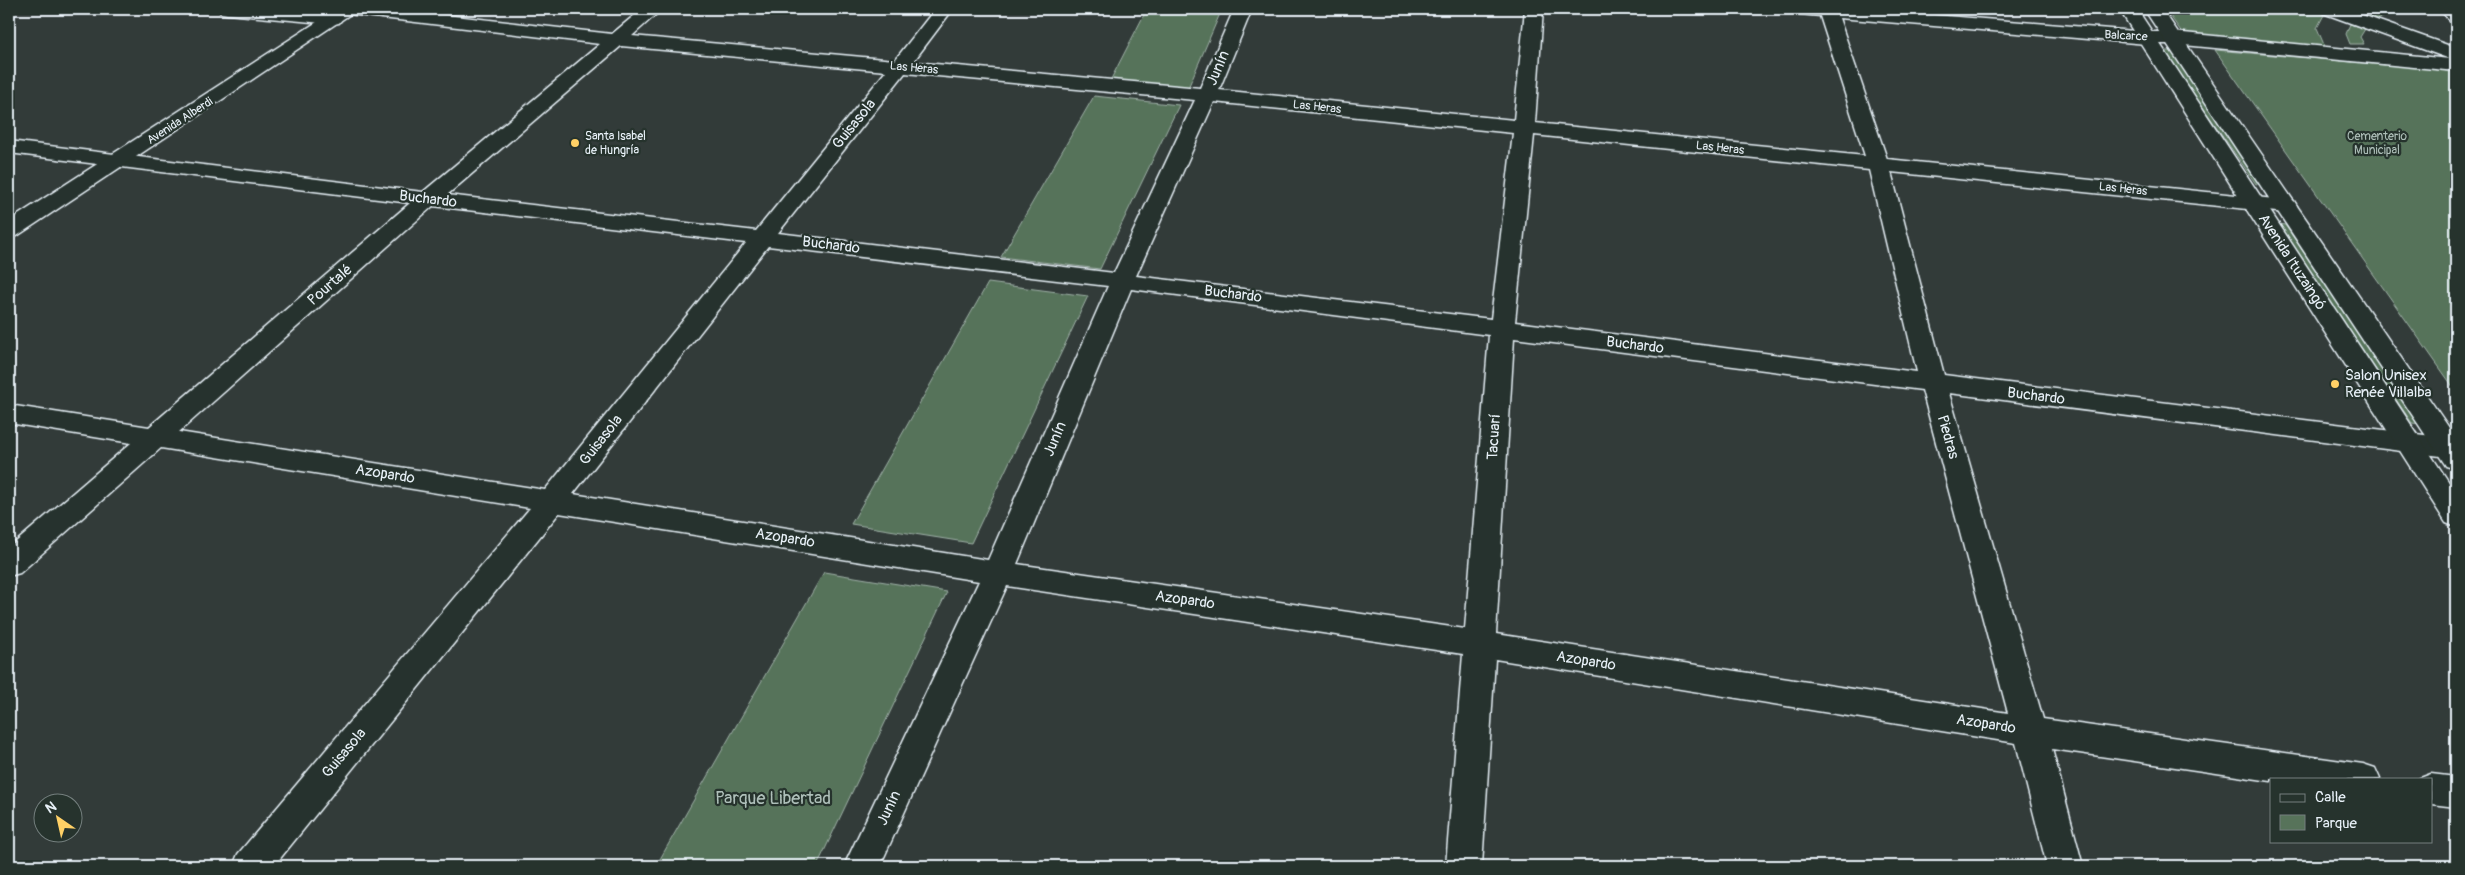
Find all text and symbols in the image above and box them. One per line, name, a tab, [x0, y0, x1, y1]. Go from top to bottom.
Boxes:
street label: Balcarce	[2104, 27, 2148, 45]
street label: Junín	[1202, 48, 1234, 88]
street label: Las Heras	[889, 58, 939, 78]
street label: Avenida Alberdi	[144, 94, 216, 148]
street label: Guisasola	[828, 95, 880, 153]
street label: Las Heras	[1292, 97, 1343, 117]
place label: Santa Isabel de Hungría	[585, 129, 646, 158]
park label: Cementerio Municipal	[2347, 129, 2407, 158]
marker: Santa Isabel de Hungría	[569, 137, 581, 149]
street label: Las Heras	[1695, 138, 1746, 158]
street label: Las Heras	[2098, 179, 2149, 199]
street label: Buchardo	[398, 186, 458, 212]
street label: Avenida Ituzaingó	[2254, 210, 2330, 314]
street label: Buchardo	[801, 232, 861, 258]
street label: Pourtalé	[303, 260, 357, 310]
street label: Buchardo	[1203, 281, 1263, 307]
street label: Buchardo	[1605, 332, 1665, 358]
place label: Salon Unisex Renée Villalba	[2345, 366, 2432, 402]
marker: Salon Unisex Renée Villalba	[2329, 378, 2341, 390]
street label: Buchardo	[2006, 383, 2066, 409]
street label: Guisasola	[575, 411, 627, 469]
street label: Tacuarí	[1483, 413, 1505, 461]
street label: Piedras	[1933, 413, 1963, 461]
street label: Junín	[1039, 419, 1071, 459]
street label: Azopardo	[354, 460, 416, 488]
street label: Azopardo	[754, 524, 816, 552]
street label: Azopardo	[1154, 586, 1216, 614]
street label: Azopardo	[1555, 647, 1617, 675]
street label: Azopardo	[1955, 710, 2017, 738]
street label: Guisasola	[318, 724, 370, 782]
legend	[2270, 778, 2432, 842]
park label: Parque Libertad	[715, 787, 831, 810]
street label: Junín	[873, 788, 905, 828]
text: Calle	[2315, 788, 2346, 807]
north arrow	[32, 792, 82, 842]
text: N	[42, 798, 60, 817]
text: Parque	[2315, 814, 2358, 833]

